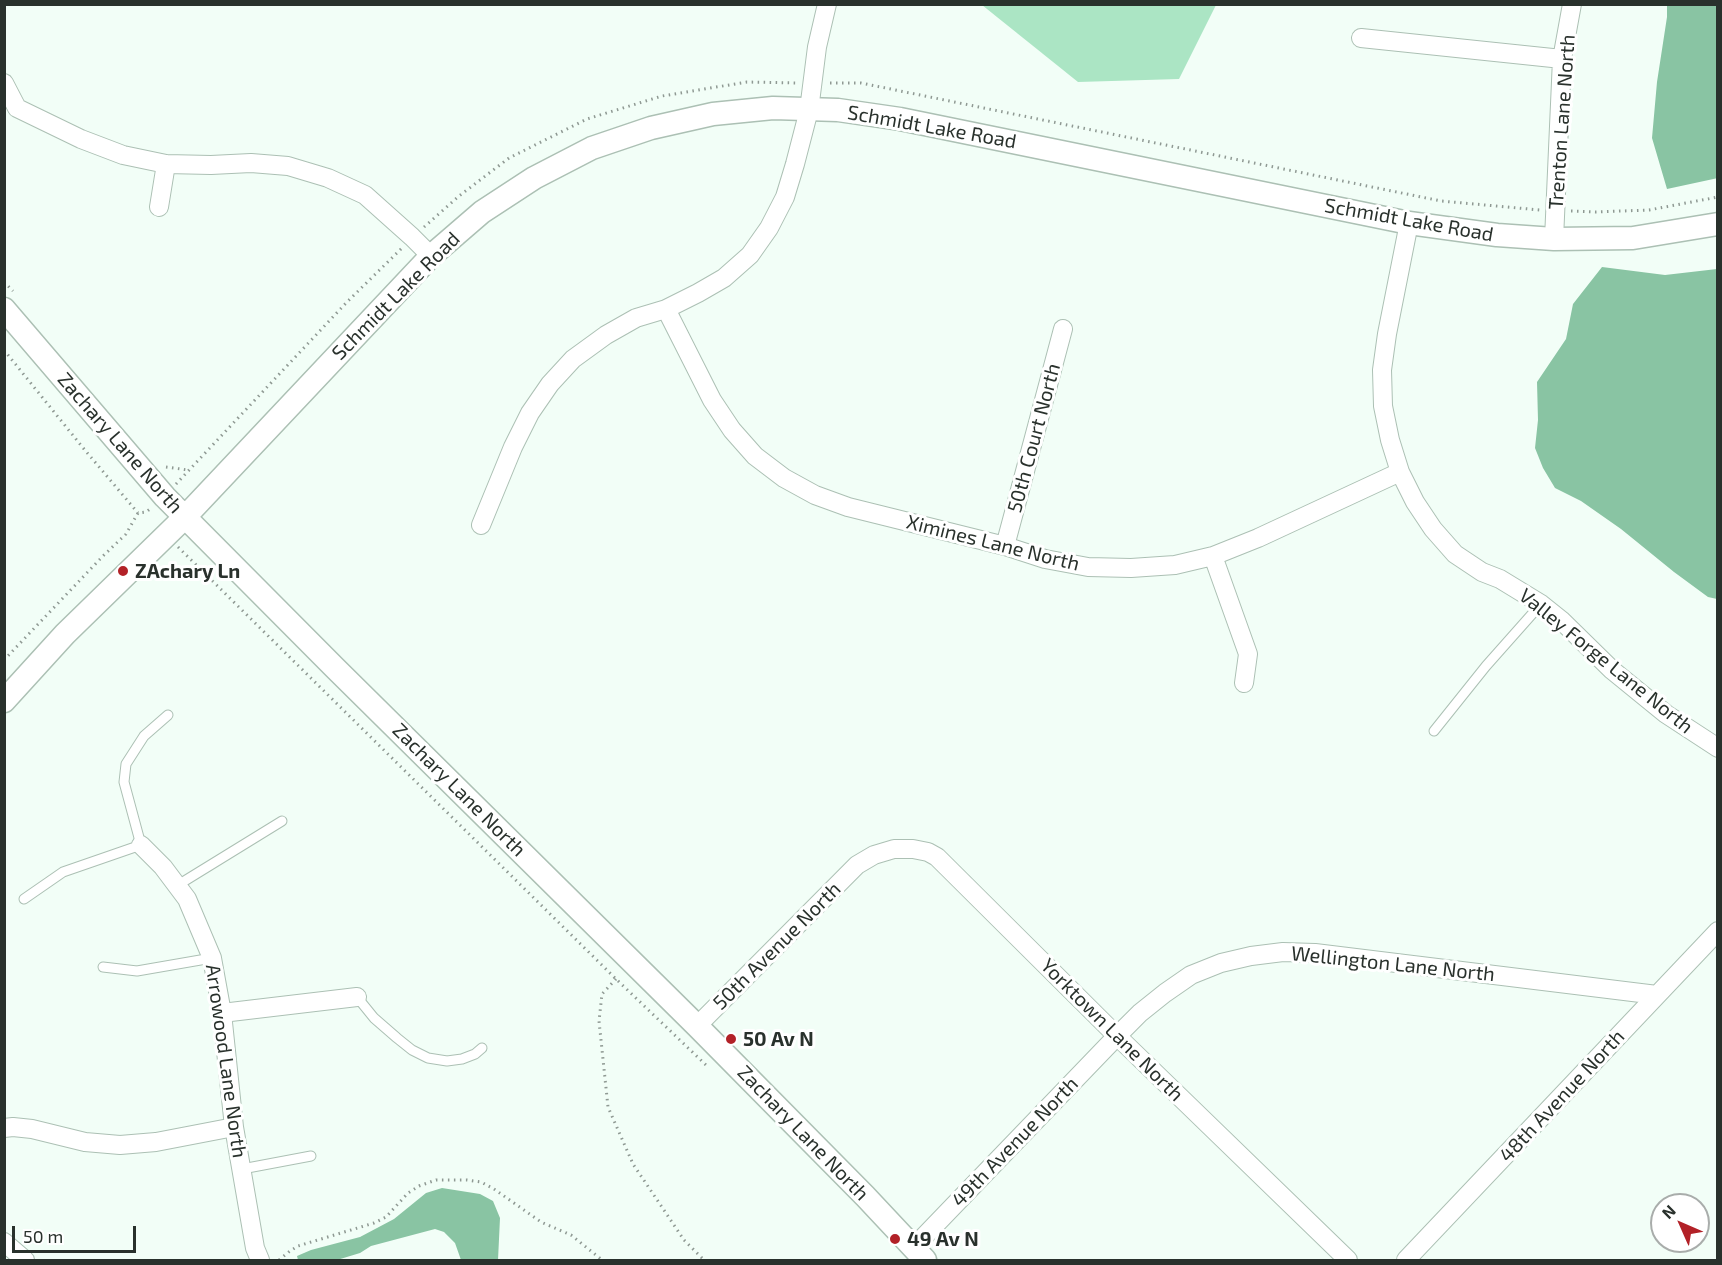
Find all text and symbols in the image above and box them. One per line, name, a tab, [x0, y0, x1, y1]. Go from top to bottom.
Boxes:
street label: Trenton Lane North	[1544, 34, 1580, 210]
street label: Schmidt Lake Road	[846, 100, 1018, 154]
street label: Schmidt Lake Road	[1323, 193, 1495, 247]
street label: Schmidt Lake Road	[327, 227, 465, 365]
street label: 50th Court North	[1003, 361, 1065, 515]
street label: Zachary Lane North	[52, 368, 188, 518]
street label: Ximines Lane North	[904, 510, 1082, 576]
place label: ZAchary Ln	[135, 559, 240, 583]
marker: ZAchary Ln	[116, 564, 130, 578]
street label: Valley Forge Lane North	[1514, 583, 1698, 739]
street label: Zachary Lane North	[387, 718, 531, 862]
street label: 50th Avenue North	[708, 877, 846, 1015]
street label: Wellington Lane North	[1290, 941, 1496, 987]
street label: Yorktown Lane North	[1036, 954, 1188, 1106]
street label: Arrowood Lane North	[201, 963, 251, 1159]
street label: 48th Avenue North	[1494, 1025, 1630, 1167]
place label: 50 Av N	[743, 1027, 814, 1051]
marker: 50 Av N	[724, 1032, 738, 1046]
street label: Zachary Lane North	[732, 1060, 874, 1206]
street label: 49th Avenue North	[947, 1072, 1083, 1212]
north arrow	[1650, 1193, 1710, 1253]
text: N	[1658, 1201, 1679, 1222]
scale bar	[15, 1214, 140, 1252]
text: 50 m	[23, 1225, 63, 1247]
place label: 49 Av N	[907, 1227, 979, 1251]
marker: 49 Av N	[888, 1232, 902, 1246]

